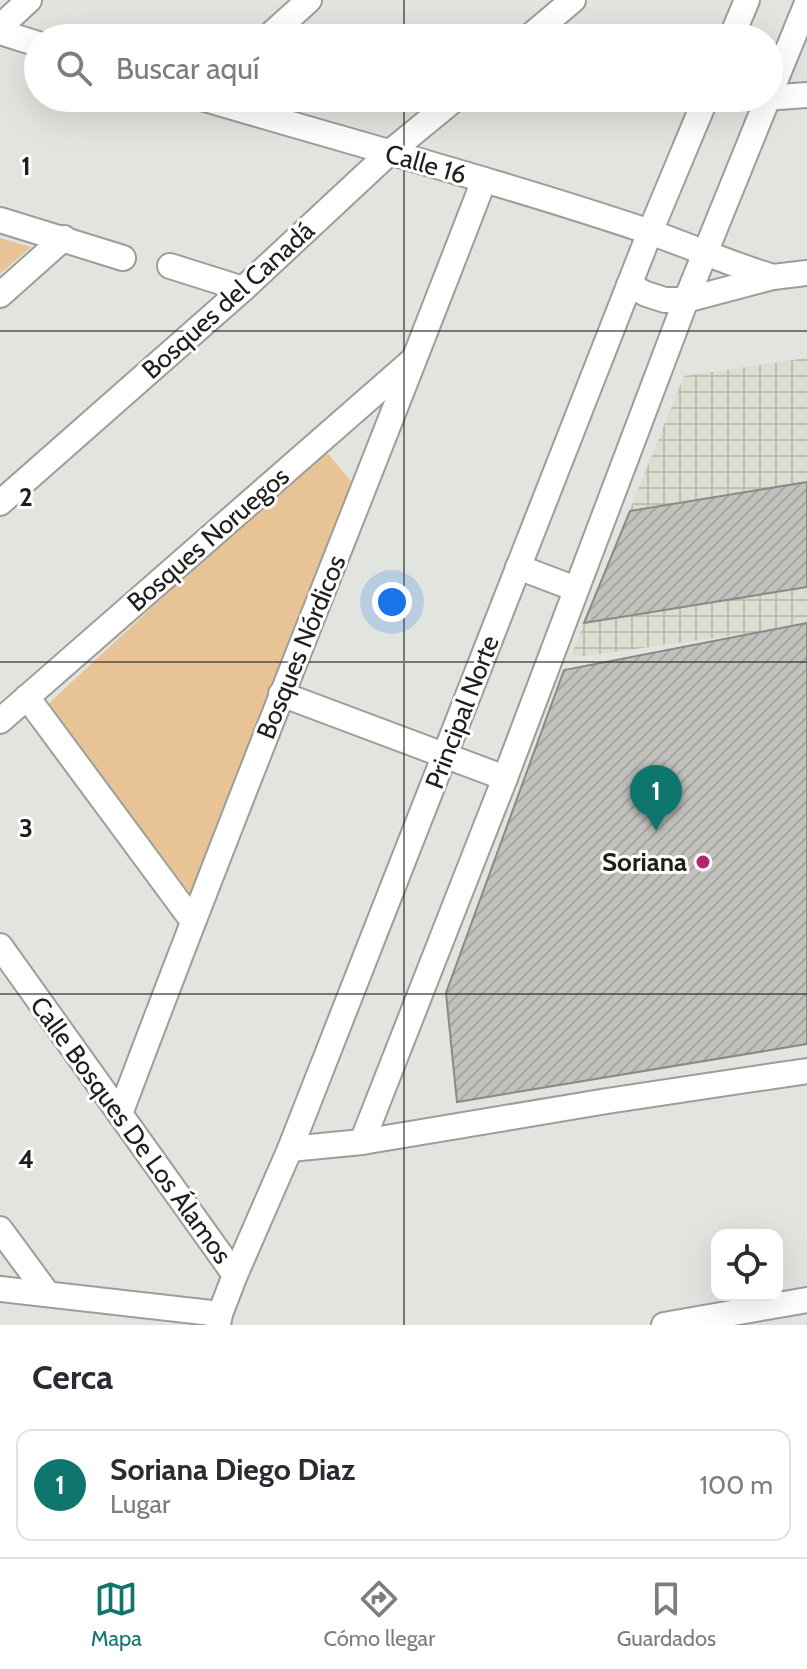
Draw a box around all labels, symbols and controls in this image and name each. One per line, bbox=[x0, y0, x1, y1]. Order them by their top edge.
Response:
search box bbox=[24, 24, 783, 112]
icon: search bbox=[52, 46, 96, 90]
text: Buscar aquí bbox=[116, 50, 259, 87]
street label: Calle 16 bbox=[382, 137, 470, 191]
text: 1 bbox=[21, 150, 31, 182]
street label: Bosques del Canadá bbox=[135, 214, 321, 386]
street label: Bosques Noruegos bbox=[121, 460, 296, 618]
text: 2 bbox=[19, 481, 33, 513]
street label: Bosques Nórdicos bbox=[250, 550, 353, 744]
your location bbox=[372, 582, 412, 622]
street label: Principal Norte bbox=[418, 631, 506, 793]
pin: 1 bbox=[630, 765, 682, 831]
text: 3 bbox=[19, 812, 33, 844]
place label: Soriana bbox=[602, 846, 687, 878]
marker: Soriana bbox=[694, 853, 712, 871]
street label: Calle Bosques De Los Álamos bbox=[23, 990, 239, 1270]
text: 4 bbox=[18, 1143, 34, 1175]
map controls bbox=[711, 1229, 783, 1301]
button: locate bbox=[711, 1229, 783, 1301]
text: Cerca bbox=[32, 1356, 113, 1398]
text: Soriana Diego Diaz bbox=[110, 1451, 355, 1488]
text: 1 bbox=[55, 1469, 65, 1501]
text: 100 m bbox=[700, 1469, 773, 1501]
text: Lugar bbox=[110, 1488, 170, 1520]
tab: Mapa bbox=[91, 1577, 142, 1652]
tab: Cómo llegar bbox=[323, 1577, 435, 1652]
tab: Guardados bbox=[617, 1577, 716, 1652]

